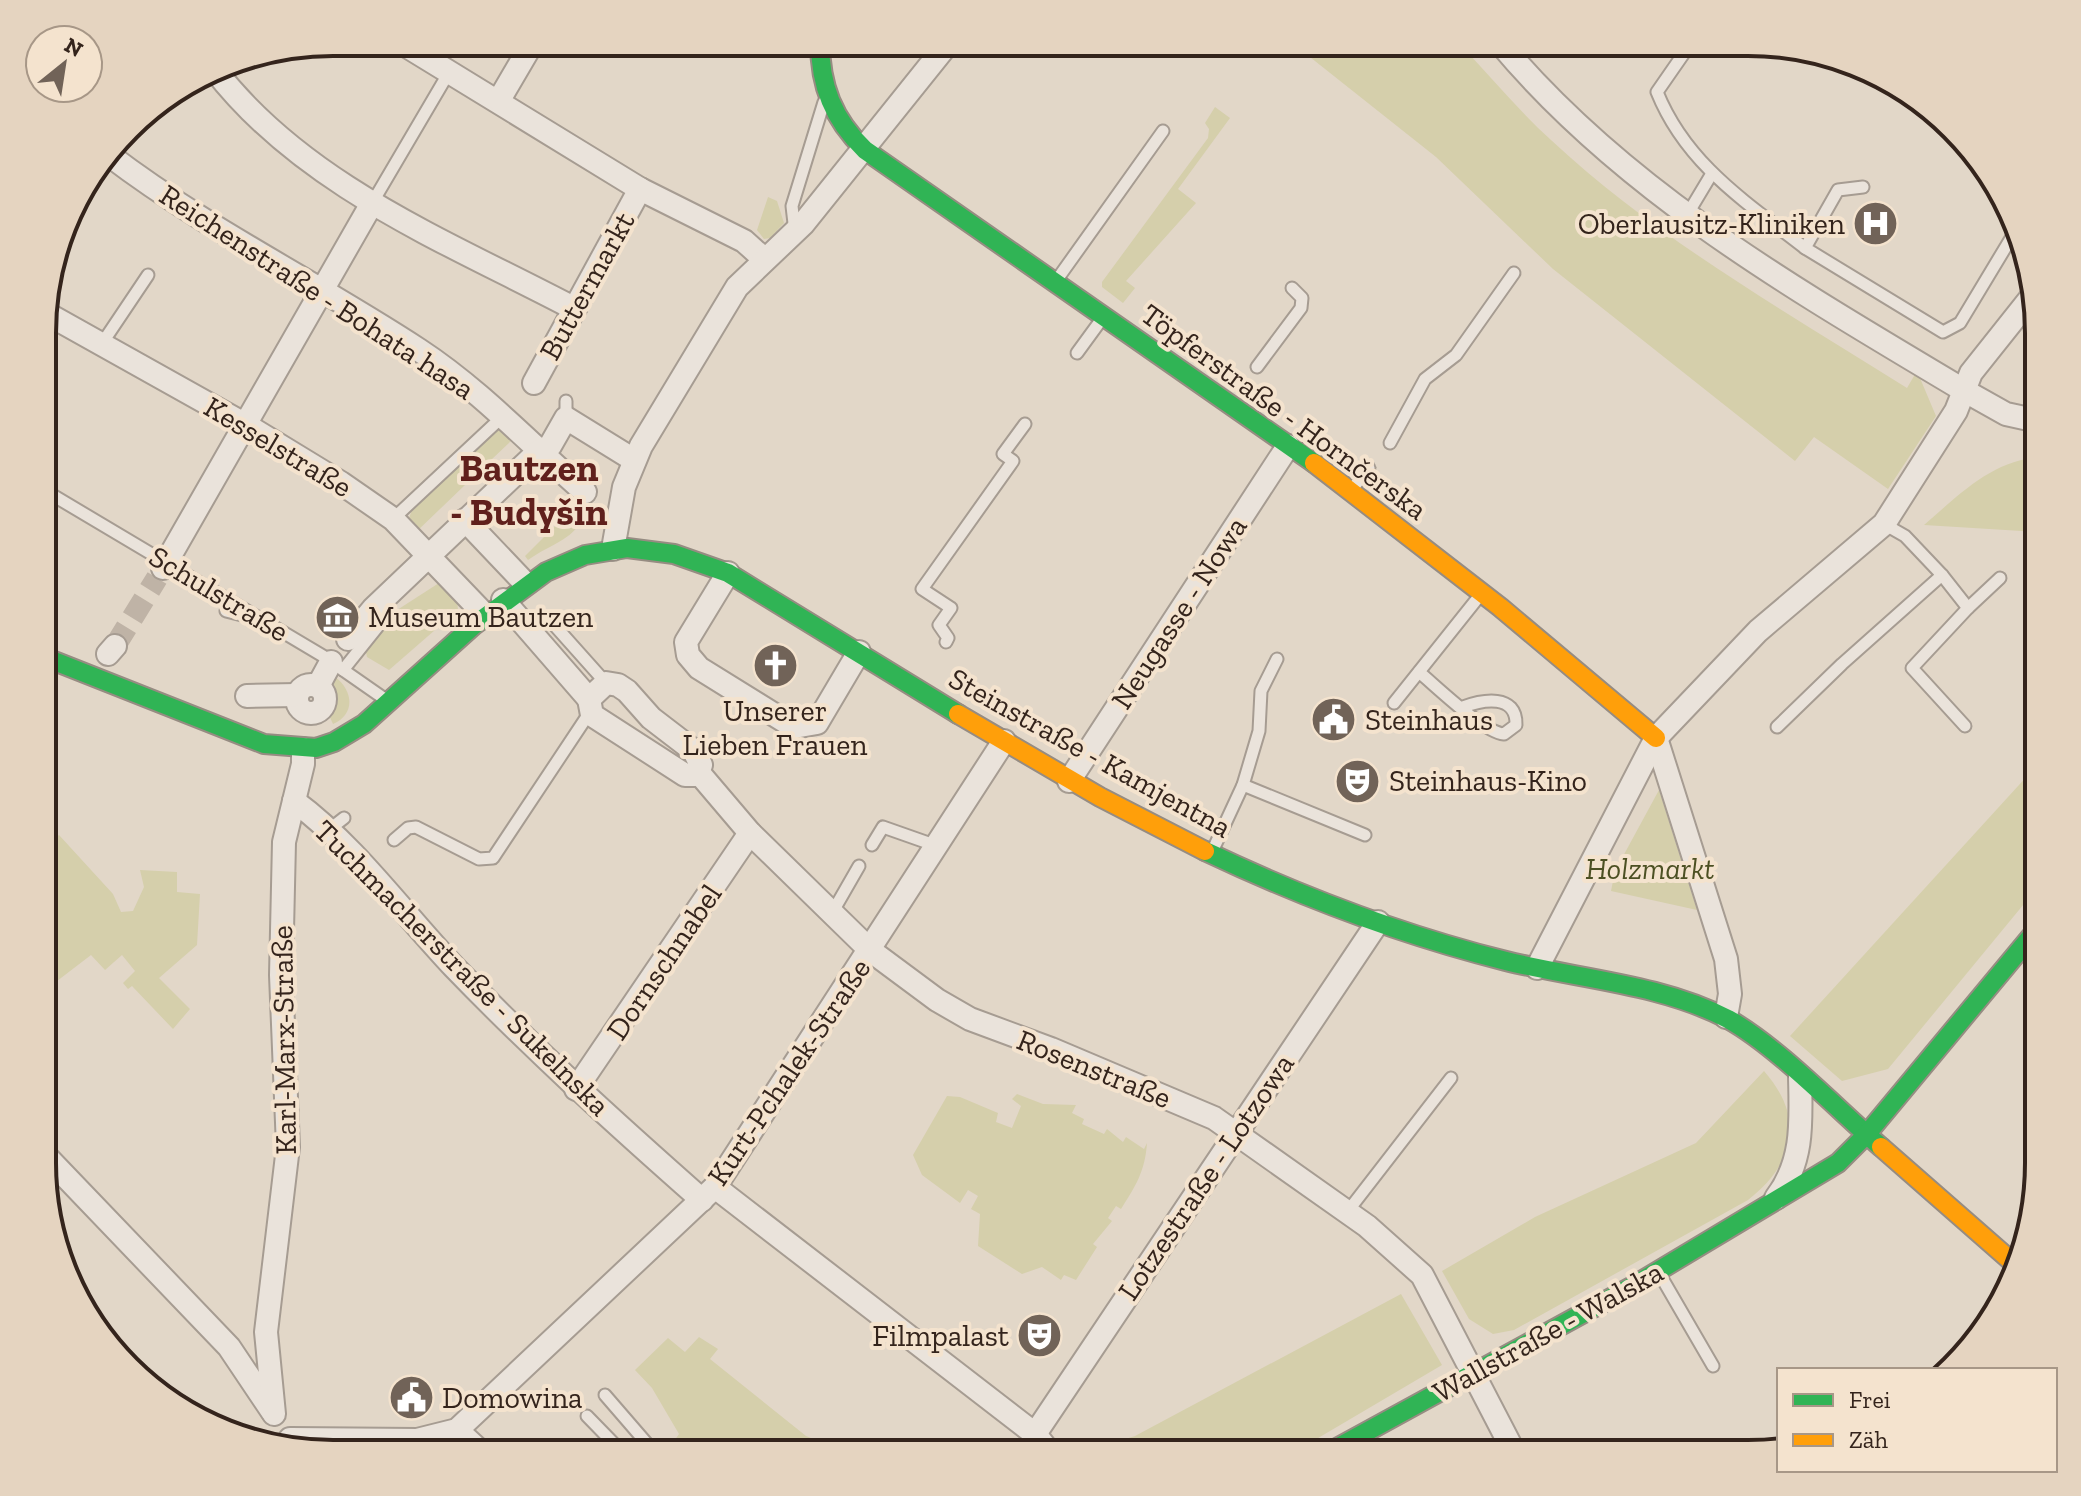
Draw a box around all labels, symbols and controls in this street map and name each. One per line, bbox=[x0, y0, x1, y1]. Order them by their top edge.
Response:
north arrow bbox=[24, 24, 104, 104]
text: N bbox=[60, 31, 88, 63]
street label: Reichenstraße - Bohata hasa bbox=[153, 177, 481, 407]
hospital icon: Oberlausitz-Kliniken bbox=[1852, 200, 1900, 248]
street label: Buttermarkt bbox=[532, 206, 642, 366]
place label: Oberlausitz-Kliniken bbox=[1578, 206, 1845, 242]
street label: Töpferstraße - Hornčerska bbox=[1134, 296, 1434, 528]
street label: Kesselstraße bbox=[198, 389, 358, 505]
district label: Bautzen - Budyšin bbox=[450, 445, 608, 535]
street label: Neugasse - Nowa bbox=[1103, 510, 1255, 716]
street label: Schulstraße bbox=[143, 538, 295, 650]
museum icon: Museum Bautzen bbox=[313, 593, 361, 641]
place label: Museum Bautzen bbox=[368, 599, 593, 635]
church icon: Unserer Lieben Frauen bbox=[751, 641, 799, 689]
street label: Steinstraße - Kamjentna bbox=[943, 660, 1237, 846]
place label: Unserer Lieben Frauen bbox=[683, 693, 867, 763]
public building icon: Steinhaus bbox=[1310, 696, 1358, 744]
place label: Steinhaus bbox=[1365, 702, 1493, 738]
theatre icon: Steinhaus-Kino bbox=[1334, 757, 1382, 805]
place label: Steinhaus-Kino bbox=[1389, 763, 1587, 799]
street label: Tuchmacherstraße - Sukelnska bbox=[307, 813, 617, 1123]
park label: Holzmarkt bbox=[1586, 851, 1714, 887]
street label: Dornschnabel bbox=[599, 877, 729, 1047]
street label: Karl-Marx-Straße bbox=[264, 925, 304, 1155]
street label: Kurt-Pchalek-Straße bbox=[700, 952, 878, 1192]
street label: Rosenstraße bbox=[1012, 1022, 1176, 1116]
street label: Lotzestraße - Lotzowa bbox=[1110, 1047, 1302, 1307]
street label: Wallstraße - Walska bbox=[1427, 1254, 1669, 1410]
theatre icon: Filmpalast bbox=[1016, 1312, 1064, 1360]
place label: Filmpalast bbox=[872, 1318, 1009, 1354]
legend bbox=[1777, 1368, 2057, 1472]
public building icon: Domowina bbox=[387, 1374, 435, 1422]
place label: Domowina bbox=[442, 1380, 583, 1416]
text: Frei bbox=[1849, 1385, 1891, 1414]
text: Zäh bbox=[1849, 1425, 1888, 1454]

